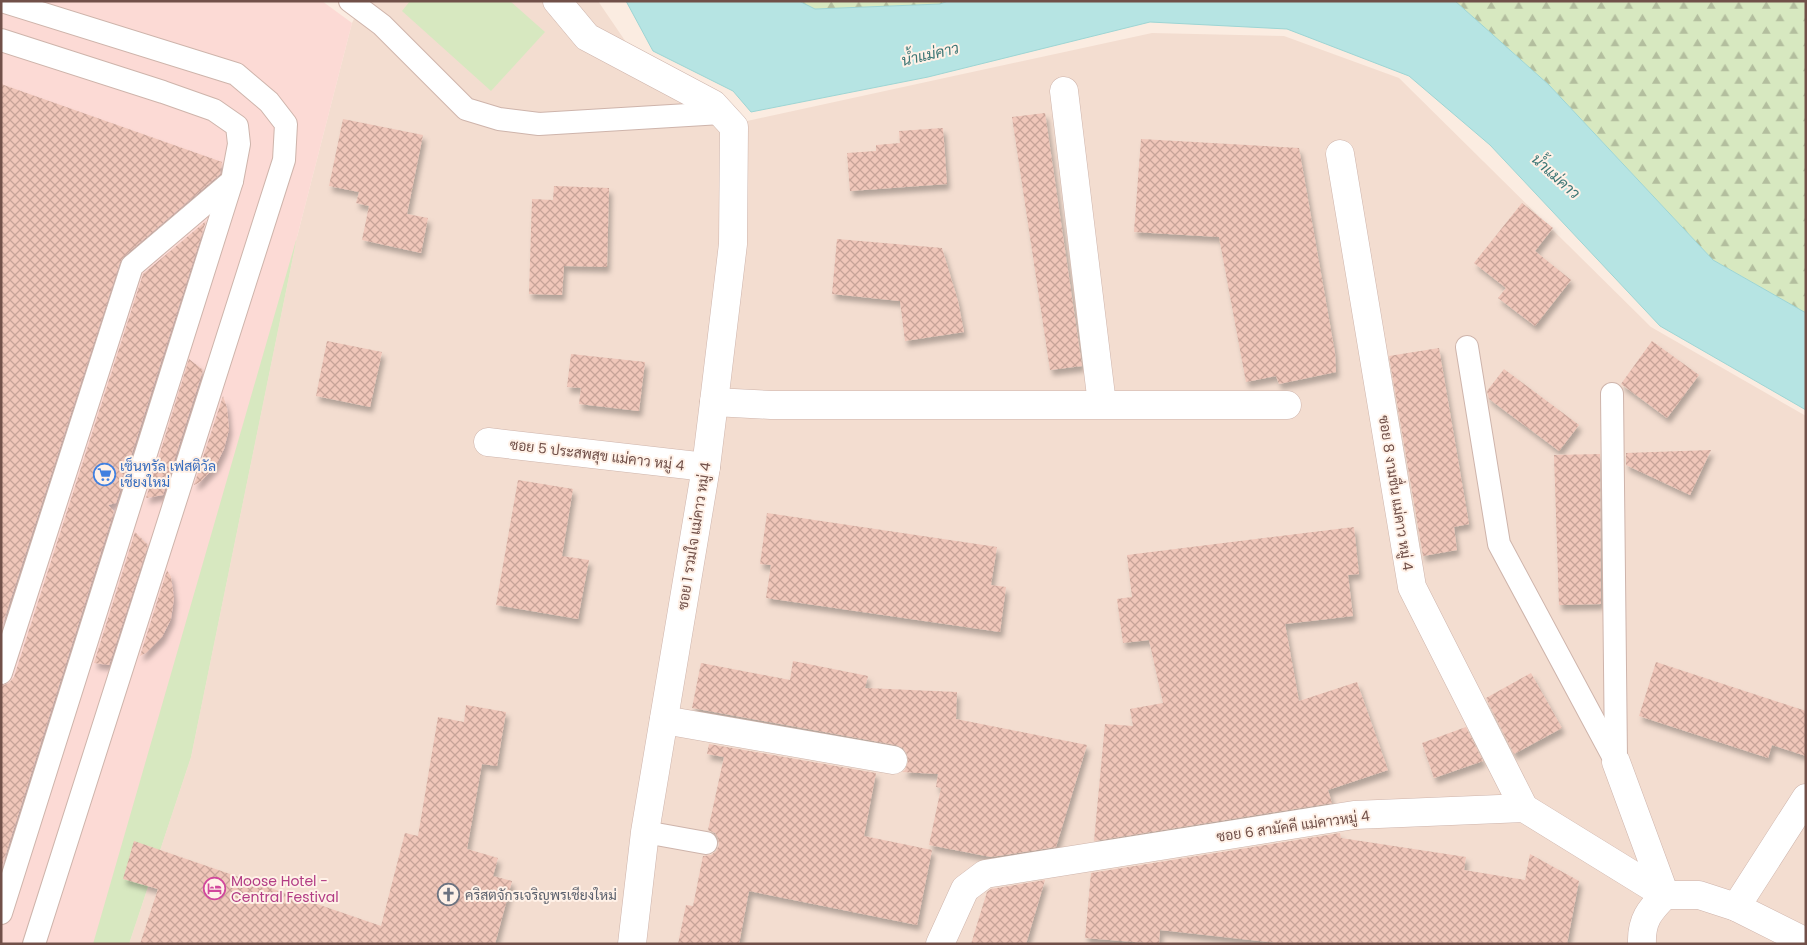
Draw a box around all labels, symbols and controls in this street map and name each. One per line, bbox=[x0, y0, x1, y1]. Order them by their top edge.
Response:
water label: น้ำแม่คาว bbox=[899, 35, 961, 71]
water label: น้ำแม่คาว bbox=[1527, 147, 1586, 204]
street label: ซอย 8 งามชื่น แม่คาว หมู่ 4 bbox=[1374, 414, 1420, 572]
street label: ซอย 5 ประสพสุข แม่คาว หมู่ 4 bbox=[509, 434, 686, 476]
place label: เซ็นทรัล เฟสติวัล เชียงใหม่ bbox=[120, 456, 216, 492]
street label: ซอย 1 รวมใจ แม่คาว หมู่ 4 bbox=[672, 461, 716, 611]
supermarket icon: เซ็นทรัล เฟสติวัล เชียงใหม่ bbox=[92, 462, 116, 486]
street label: ซอย 6 สามัคคี แม่คาวหมู่ 4 bbox=[1215, 805, 1371, 847]
place label: Moose Hotel - Central Festival bbox=[231, 871, 339, 907]
hotel icon: Moose Hotel - Central Festival bbox=[203, 877, 227, 901]
church icon: คริสตจักรเจริญพรเชียงใหม่ bbox=[437, 883, 461, 907]
place label: คริสตจักรเจริญพรเชียงใหม่ bbox=[465, 885, 617, 905]

